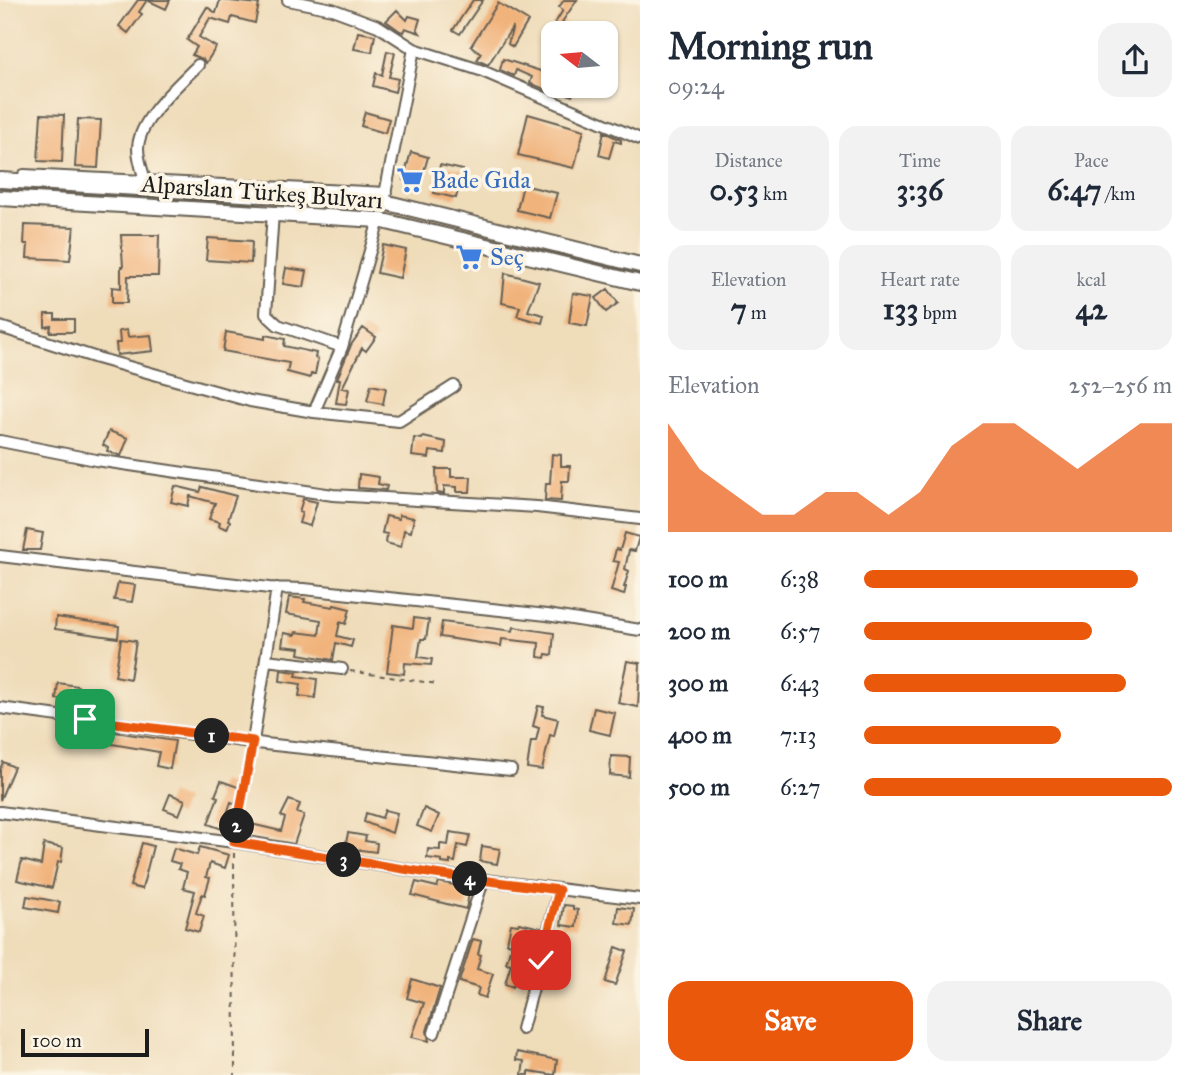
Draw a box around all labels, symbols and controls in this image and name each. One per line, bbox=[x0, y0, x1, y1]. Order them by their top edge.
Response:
north arrow bbox=[541, 21, 618, 98]
map controls bbox=[541, 21, 618, 98]
text: Morning run bbox=[668, 23, 873, 69]
button: share bbox=[1098, 23, 1172, 97]
text: 09:24 bbox=[668, 72, 724, 100]
text: Distance bbox=[715, 149, 783, 172]
text: Time bbox=[899, 149, 941, 172]
text: Pace bbox=[1074, 149, 1109, 172]
supermarket icon: Bade Gıda bbox=[395, 165, 425, 195]
place label: Bade Gıda bbox=[431, 165, 531, 195]
street label: Alparslan Türkeş Bulvarı bbox=[139, 169, 384, 215]
text: 0.53 bbox=[710, 172, 759, 208]
text: 3:36 bbox=[897, 172, 943, 208]
text: 6:47 bbox=[1047, 172, 1102, 208]
text: km bbox=[759, 182, 788, 205]
text: /km bbox=[1102, 182, 1136, 205]
supermarket icon: Seç bbox=[454, 242, 484, 272]
place label: Seç bbox=[490, 242, 524, 272]
text: Elevation bbox=[711, 268, 786, 291]
text: Heart rate bbox=[880, 268, 960, 291]
text: kcal bbox=[1076, 268, 1106, 291]
text: 7 bbox=[731, 291, 747, 327]
text: 133 bbox=[883, 291, 919, 327]
text: 42 bbox=[1076, 291, 1107, 327]
text: m bbox=[747, 301, 767, 324]
text: bpm bbox=[919, 301, 957, 324]
text: Elevation bbox=[668, 371, 759, 399]
text: 252–256 m bbox=[1069, 371, 1172, 399]
text: 100 m bbox=[668, 565, 728, 593]
text: 6:38 bbox=[780, 565, 819, 593]
text: 200 m bbox=[668, 617, 730, 645]
text: 6:57 bbox=[780, 617, 821, 645]
text: 300 m bbox=[668, 669, 728, 697]
text: 6:43 bbox=[780, 669, 820, 697]
pin bbox=[55, 689, 115, 749]
icon: arrive bbox=[66, 700, 104, 738]
pin: 1 bbox=[194, 718, 230, 754]
text: 400 m bbox=[668, 721, 732, 749]
text: 7:13 bbox=[780, 721, 816, 749]
text: 1 bbox=[208, 724, 215, 747]
text: 500 m bbox=[668, 773, 730, 801]
text: 6:27 bbox=[780, 773, 821, 801]
pin: 2 bbox=[219, 808, 254, 844]
text: 2 bbox=[232, 814, 241, 837]
pin: 3 bbox=[326, 842, 362, 878]
text: 3 bbox=[340, 848, 347, 871]
pin: 4 bbox=[452, 862, 488, 896]
text: 4 bbox=[464, 867, 475, 890]
pin bbox=[511, 930, 571, 990]
icon: check bbox=[522, 941, 560, 979]
button: Save bbox=[668, 981, 913, 1061]
button: Share bbox=[927, 981, 1172, 1061]
scale bar bbox=[21, 1026, 149, 1058]
text: 100 m bbox=[32, 1029, 82, 1052]

